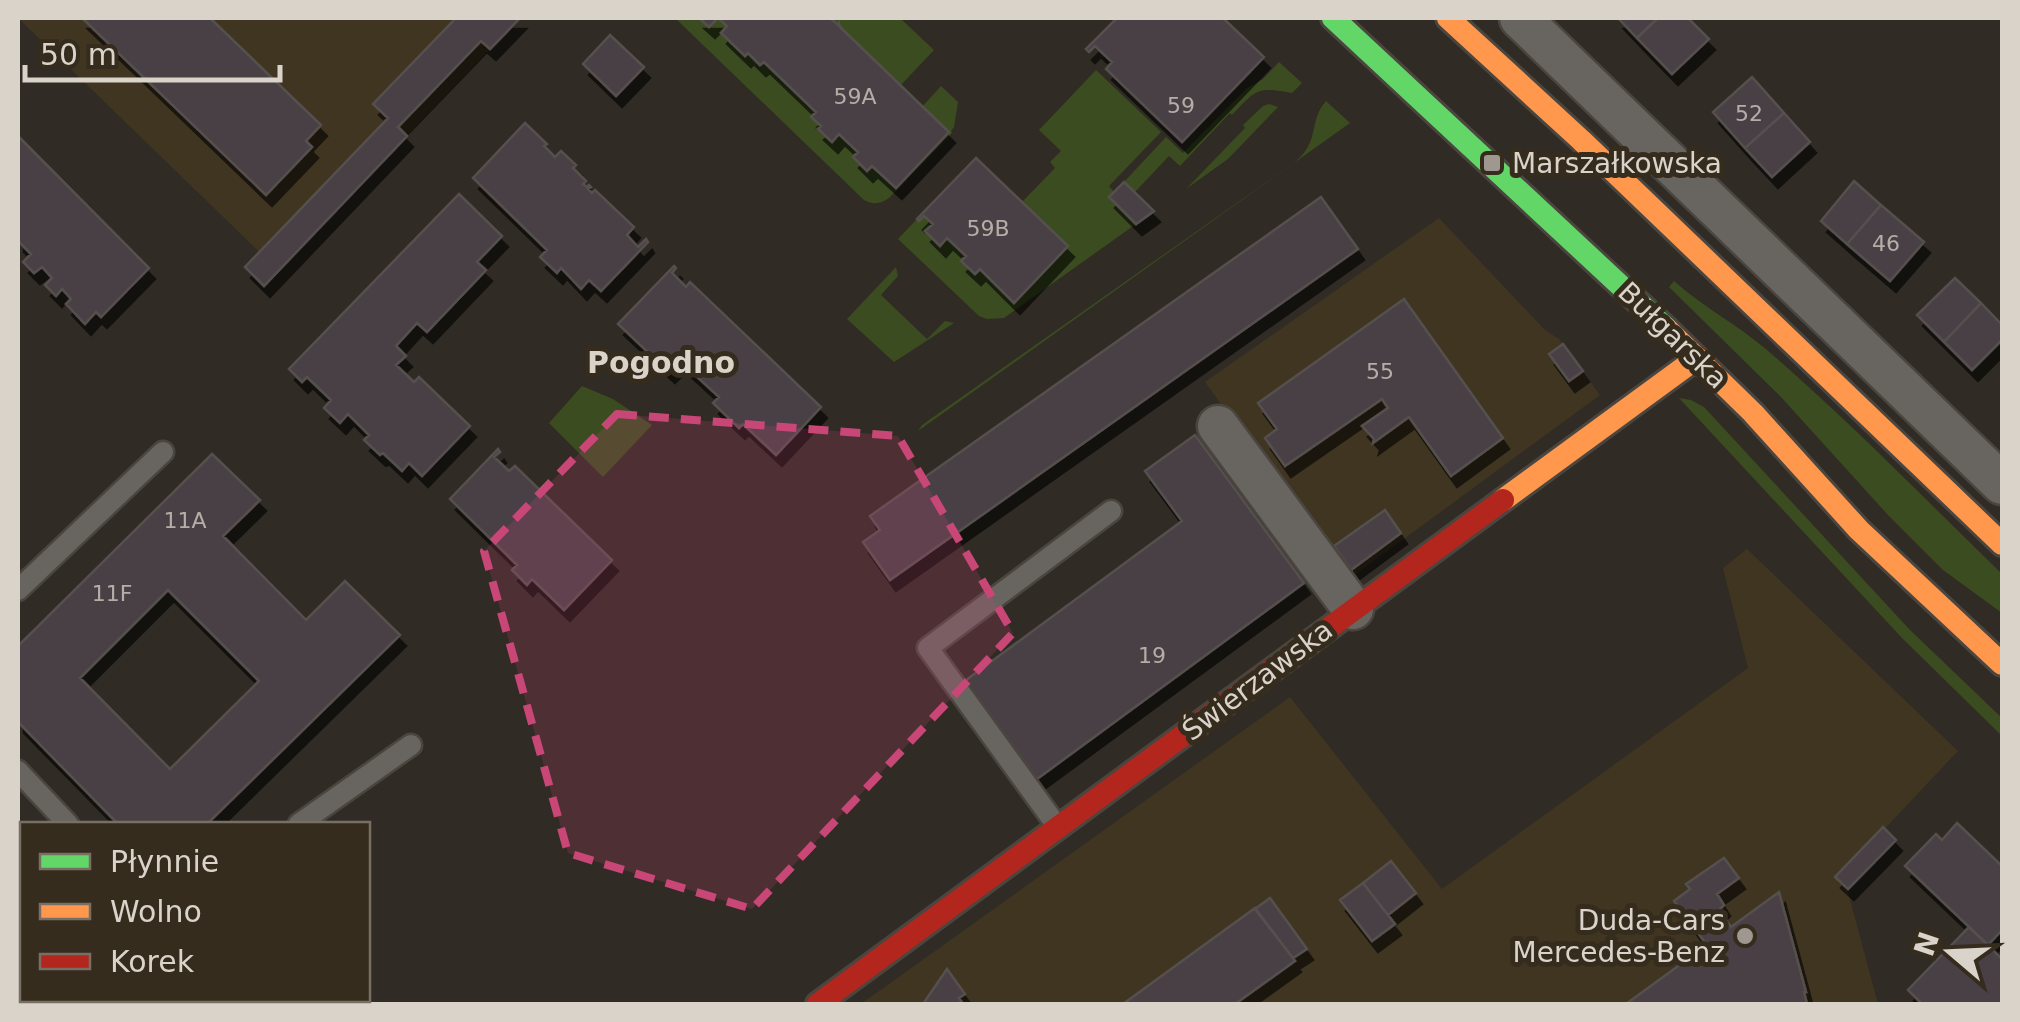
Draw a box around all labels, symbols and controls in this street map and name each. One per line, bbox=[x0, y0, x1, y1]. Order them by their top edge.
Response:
scale bar bbox=[25, 20, 280, 82]
text: 50 m bbox=[40, 37, 117, 72]
house number: 59A bbox=[833, 84, 877, 109]
house number: 59 bbox=[1167, 93, 1195, 118]
house number: 52 bbox=[1735, 101, 1763, 126]
place label: Marszałkowska bbox=[1512, 147, 1722, 180]
marker: Marszałkowska bbox=[1481, 152, 1503, 174]
house number: 59B bbox=[966, 216, 1010, 241]
house number: 46 bbox=[1872, 231, 1900, 256]
street label: Bułgarska bbox=[1611, 275, 1734, 395]
district label: Pogodno bbox=[587, 345, 735, 380]
house number: 55 bbox=[1366, 359, 1394, 384]
house number: 11A bbox=[163, 508, 207, 533]
house number: 11F bbox=[92, 581, 132, 606]
street label: Świerzawska bbox=[1175, 612, 1339, 748]
house number: 19 bbox=[1138, 643, 1166, 668]
legend bbox=[20, 822, 370, 1002]
text: Płynnie bbox=[110, 844, 219, 879]
text: Wolno bbox=[110, 894, 202, 929]
north arrow bbox=[1900, 902, 2000, 1002]
place label: Duda-Cars Mercedes-Benz bbox=[1513, 904, 1725, 969]
marker: Duda-Cars Mercedes-Benz bbox=[1734, 925, 1756, 947]
text: N bbox=[1907, 928, 1946, 960]
text: Korek bbox=[110, 944, 195, 979]

